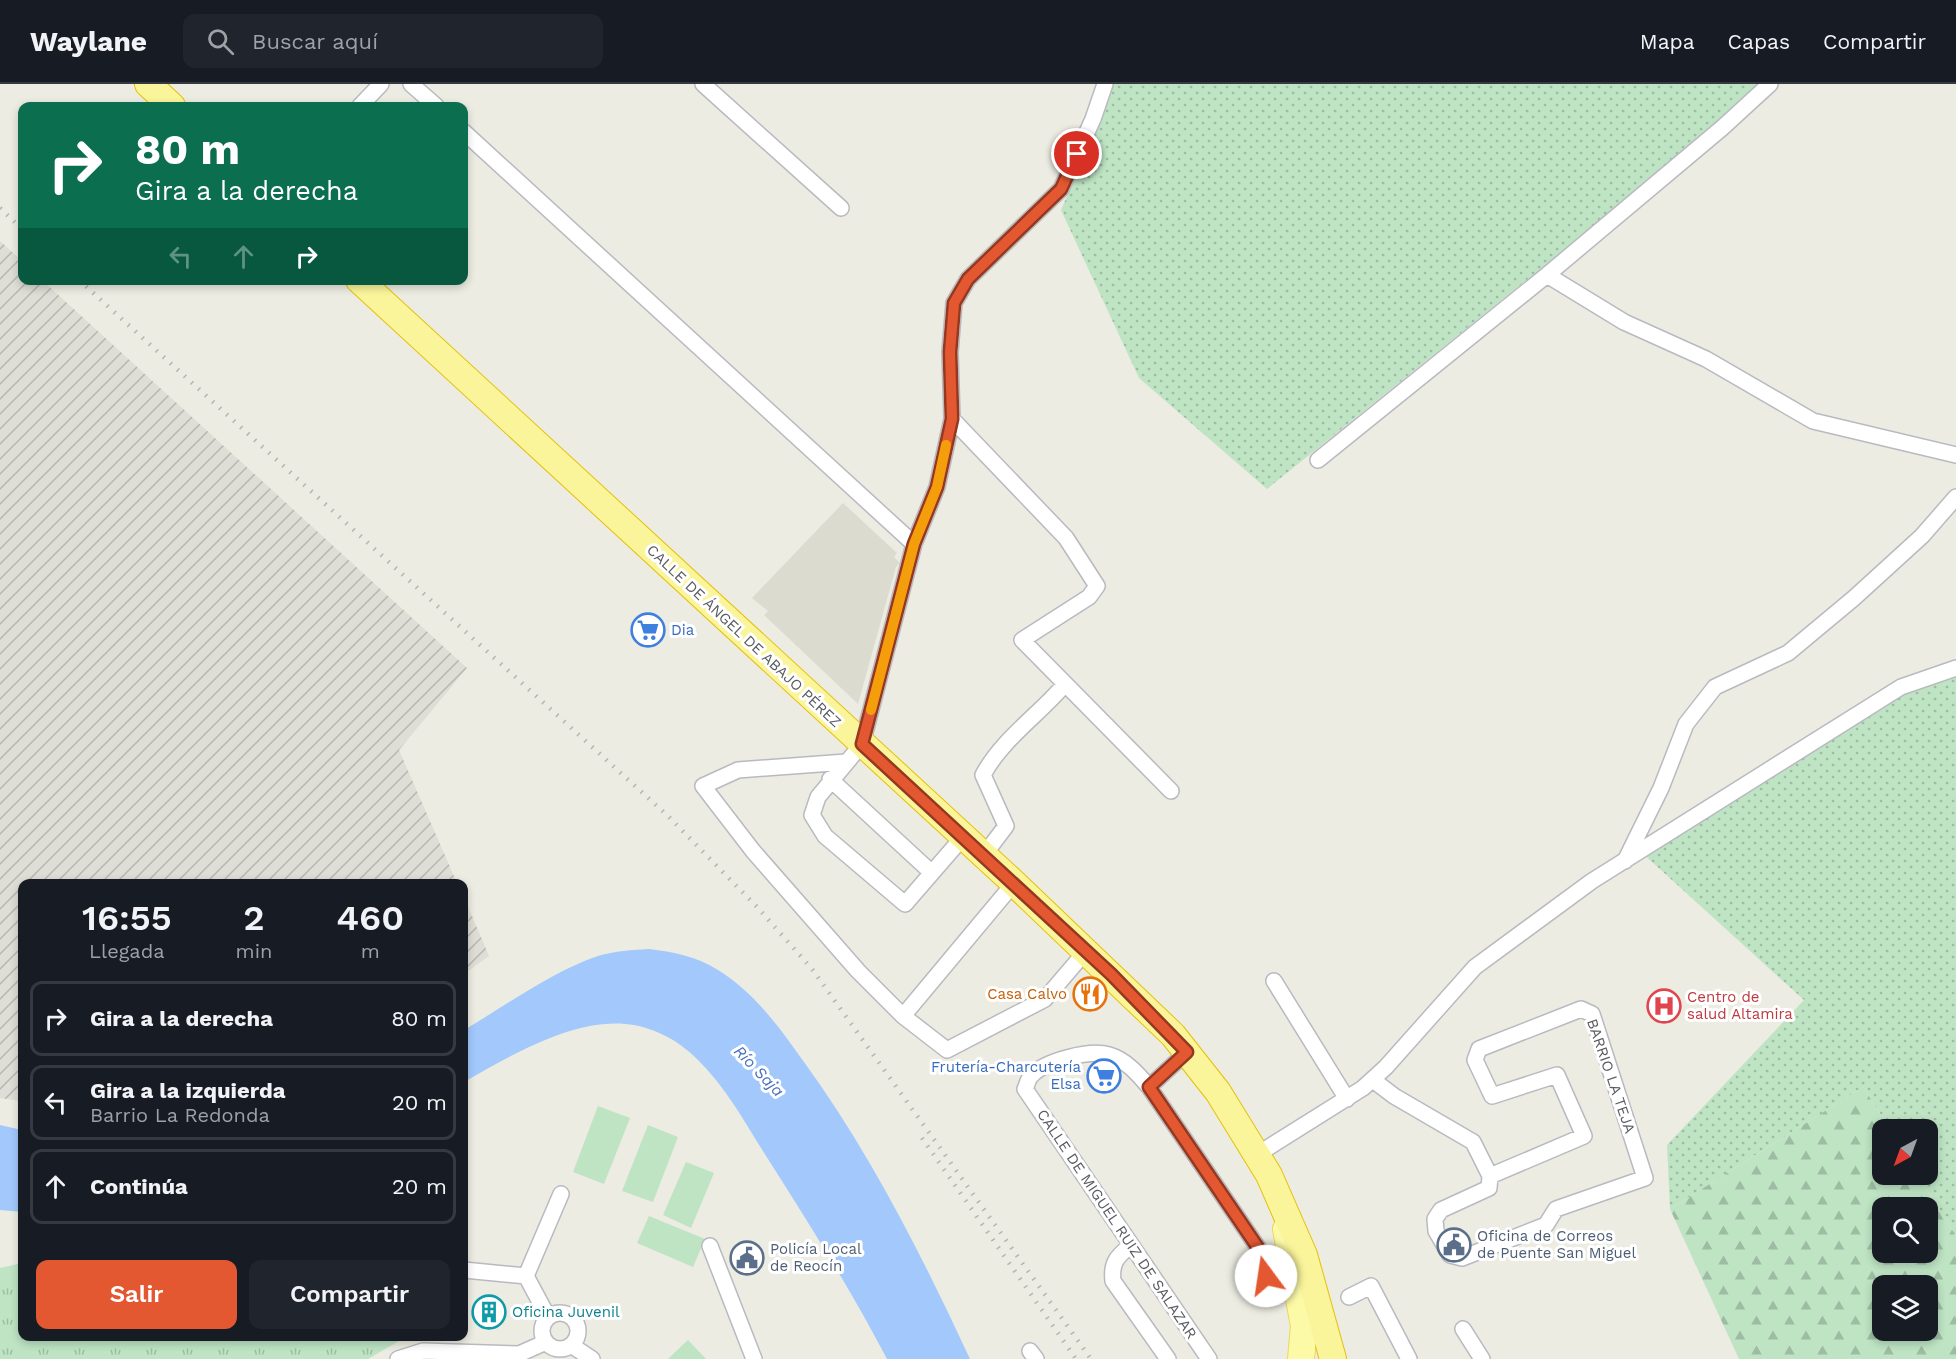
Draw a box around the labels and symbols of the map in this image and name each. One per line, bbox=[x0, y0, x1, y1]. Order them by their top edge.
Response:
pin bbox=[1051, 128, 1102, 179]
street label: CALLE DE ÁNGEL DE ABAJO PÉREZ bbox=[643, 541, 845, 731]
supermarket icon: Dia bbox=[630, 612, 666, 648]
place label: Dia bbox=[671, 621, 695, 639]
restaurant icon: Casa Calvo bbox=[1072, 976, 1108, 1012]
place label: Casa Calvo bbox=[987, 985, 1067, 1003]
hospital icon: Centro de salud Altamira bbox=[1646, 988, 1682, 1024]
place label: Centro de salud Altamira bbox=[1687, 988, 1793, 1023]
street label: BARRIO LA TEJA bbox=[1583, 1016, 1639, 1136]
water label: Río Saja bbox=[730, 1042, 788, 1100]
place label: Frutería-Charcutería Elsa bbox=[931, 1058, 1082, 1093]
supermarket icon: Frutería-Charcutería Elsa bbox=[1086, 1058, 1122, 1094]
street label: CALLE DE MIGUEL RUIZ DE SALAZAR bbox=[1033, 1106, 1201, 1342]
north arrow bbox=[1872, 1119, 1938, 1185]
public building icon: Oficina de Correos de Puente San Miguel bbox=[1436, 1227, 1472, 1263]
place label: Oficina de Correos de Puente San Miguel bbox=[1477, 1227, 1637, 1262]
public building icon: Policía Local de Reocín bbox=[729, 1240, 765, 1276]
place label: Policía Local de Reocín bbox=[770, 1240, 862, 1275]
position arrow bbox=[1234, 1244, 1298, 1308]
building icon: Oficina Juvenil bbox=[471, 1294, 507, 1330]
place label: Oficina Juvenil bbox=[512, 1303, 620, 1321]

